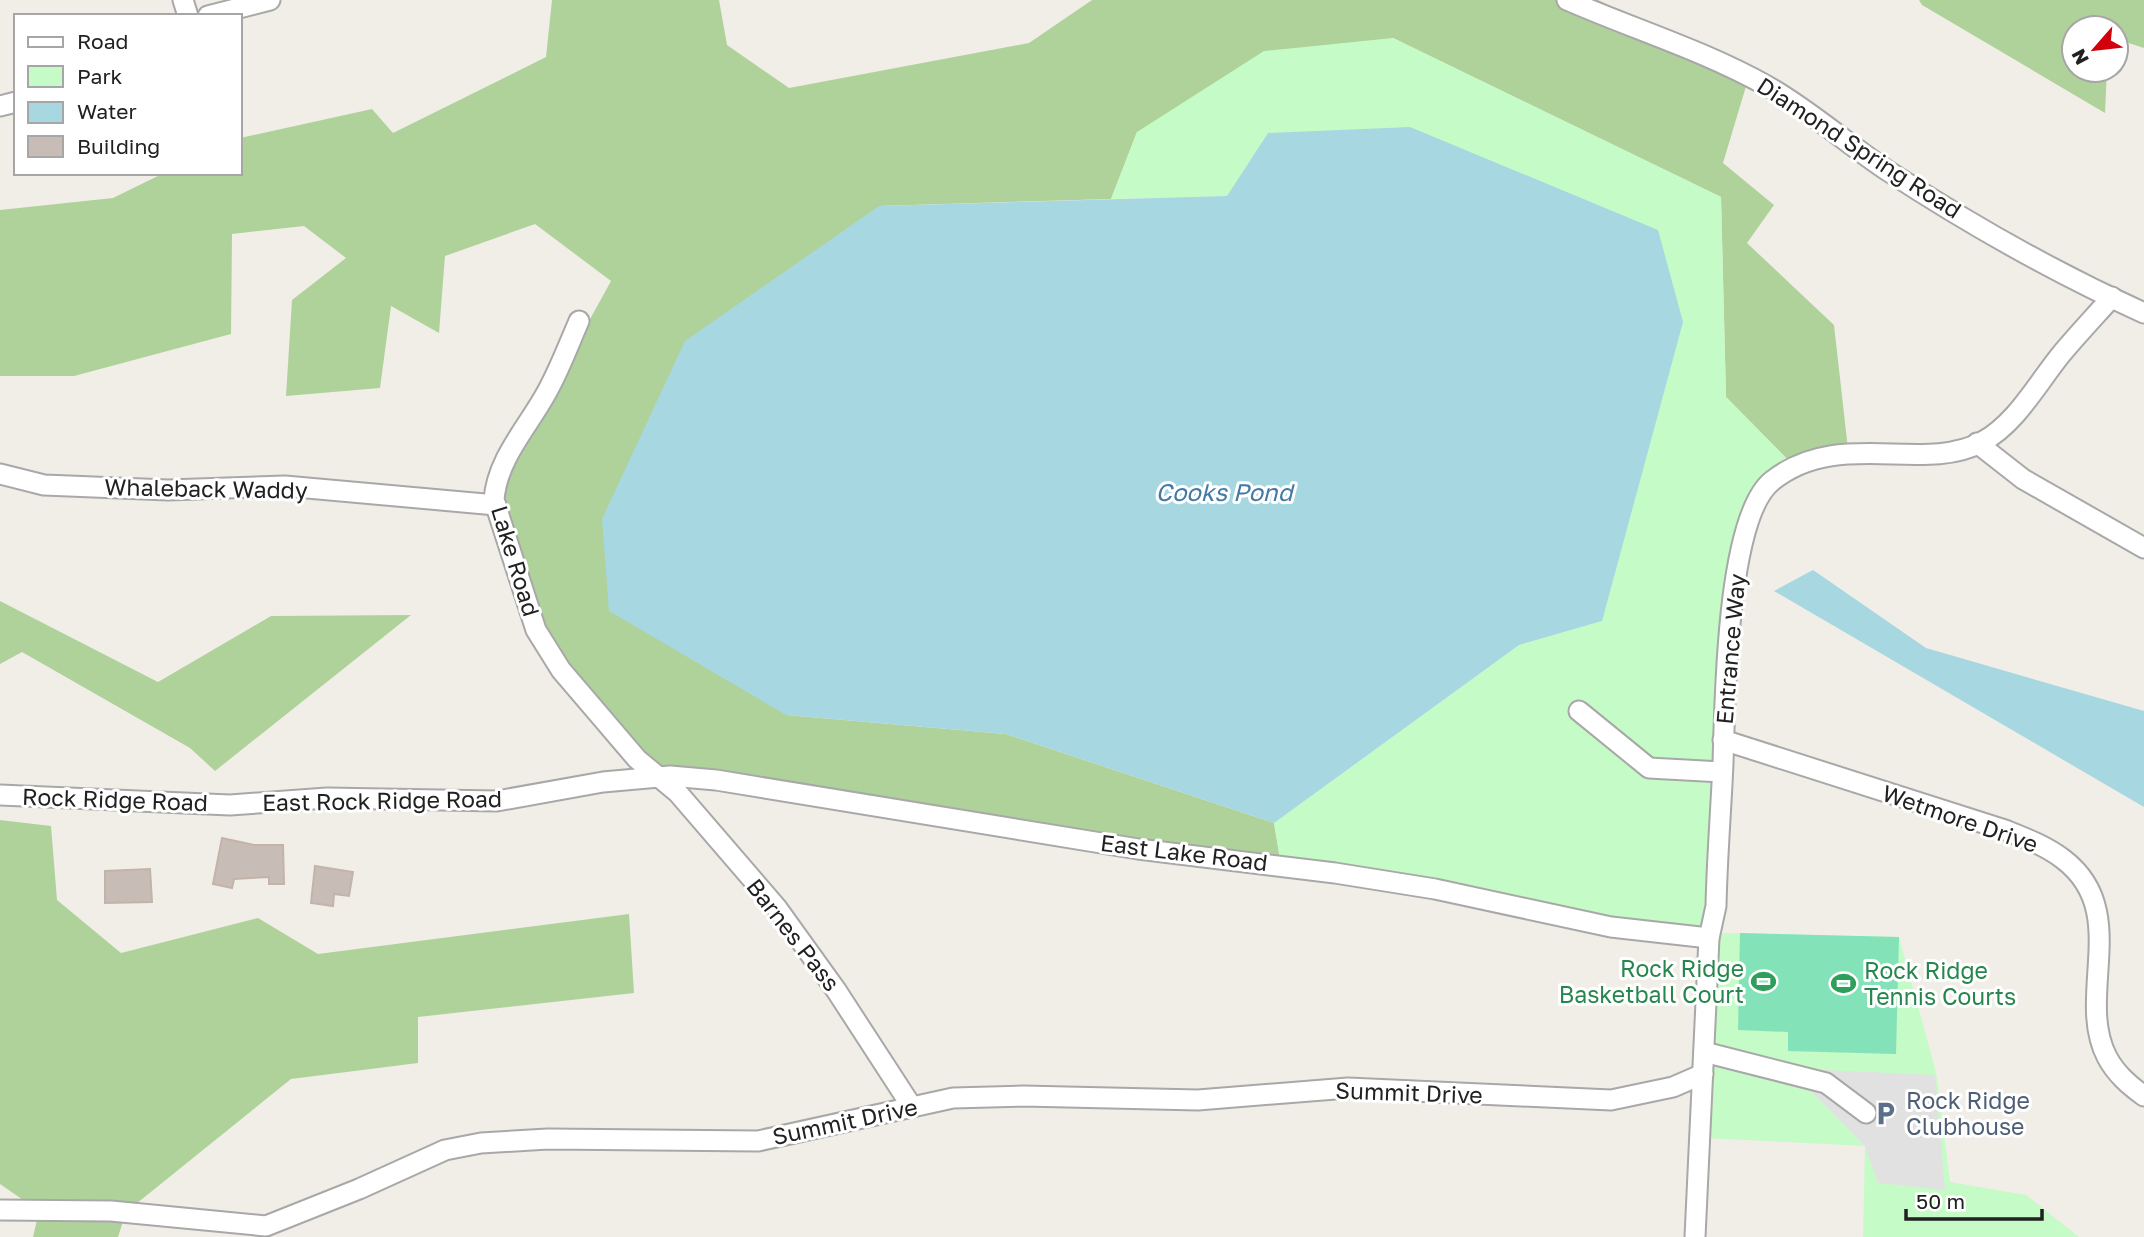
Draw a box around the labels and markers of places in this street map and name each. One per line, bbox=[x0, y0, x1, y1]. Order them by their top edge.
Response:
place label: Rock Ridge Basketball Court bbox=[1559, 954, 1744, 1008]
place label: Rock Ridge Tennis Courts bbox=[1864, 956, 2016, 1010]
sports icon: Rock Ridge Basketball Court bbox=[1750, 968, 1778, 996]
sports icon: Rock Ridge Tennis Courts bbox=[1830, 970, 1858, 998]
place label: Rock Ridge Clubhouse bbox=[1906, 1086, 2030, 1140]
parking icon: Rock Ridge Clubhouse bbox=[1872, 1100, 1900, 1128]

